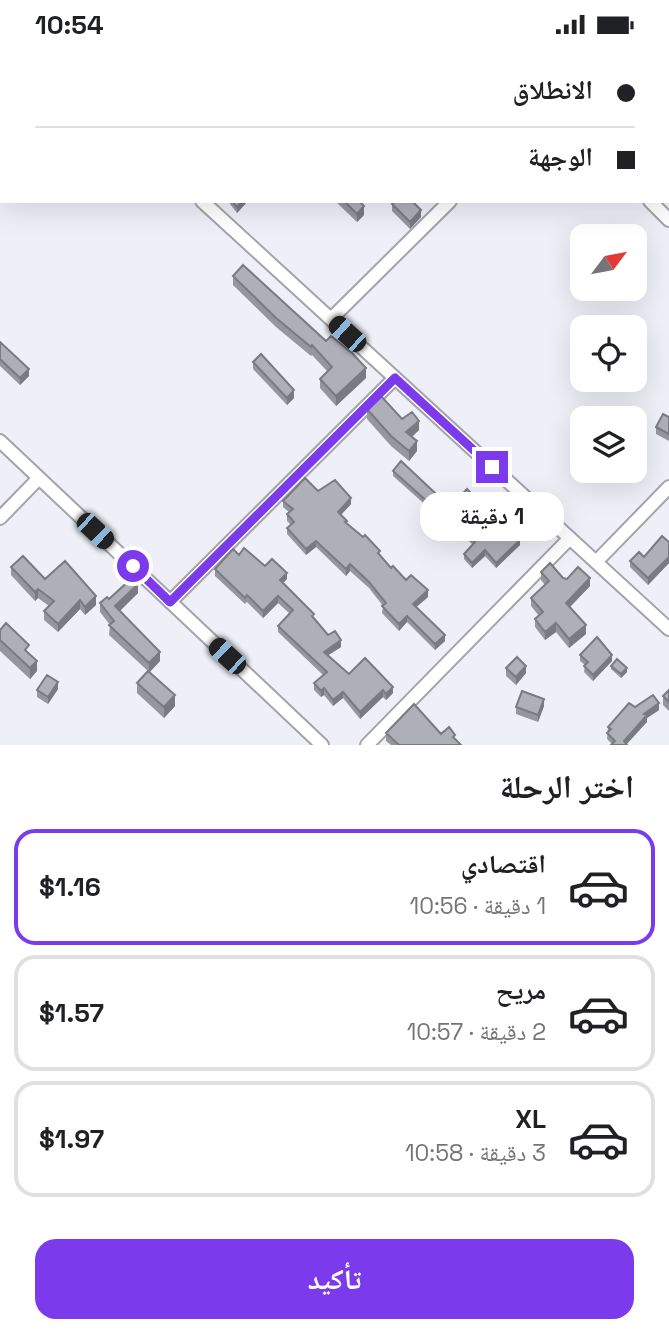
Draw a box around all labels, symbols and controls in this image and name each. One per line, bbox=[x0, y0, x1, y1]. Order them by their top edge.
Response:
text: 10:54 bbox=[35, 8, 103, 42]
text: الانطلاق bbox=[513, 73, 593, 107]
text: الوجهة bbox=[528, 140, 593, 174]
north arrow bbox=[570, 224, 648, 301]
map controls bbox=[570, 224, 647, 483]
car bbox=[325, 312, 370, 356]
button: locate bbox=[570, 315, 647, 392]
button: layers bbox=[570, 406, 647, 483]
route end bbox=[476, 451, 508, 483]
callout: 1 دقيقة bbox=[420, 491, 564, 541]
text: 1 دقيقة bbox=[460, 501, 524, 531]
car bbox=[73, 509, 118, 553]
route start bbox=[117, 550, 149, 582]
car bbox=[205, 634, 250, 678]
text: اختر الرحلة bbox=[500, 767, 634, 807]
text: اقتصادي bbox=[461, 847, 546, 881]
icon: car bbox=[567, 856, 630, 919]
text: $1.16 bbox=[39, 870, 101, 904]
text: 1 دقيقة · 10:56 bbox=[410, 891, 546, 921]
text: مريح bbox=[496, 973, 546, 1007]
icon: car bbox=[567, 982, 630, 1045]
text: $1.57 bbox=[39, 996, 104, 1030]
text: 2 دقيقة · 10:57 bbox=[407, 1017, 546, 1047]
text: XL bbox=[515, 1102, 546, 1136]
icon: car bbox=[567, 1108, 630, 1171]
text: $1.97 bbox=[39, 1122, 104, 1156]
text: 3 دقيقة · 10:58 bbox=[405, 1138, 546, 1168]
button: تأكيد bbox=[35, 1239, 634, 1319]

